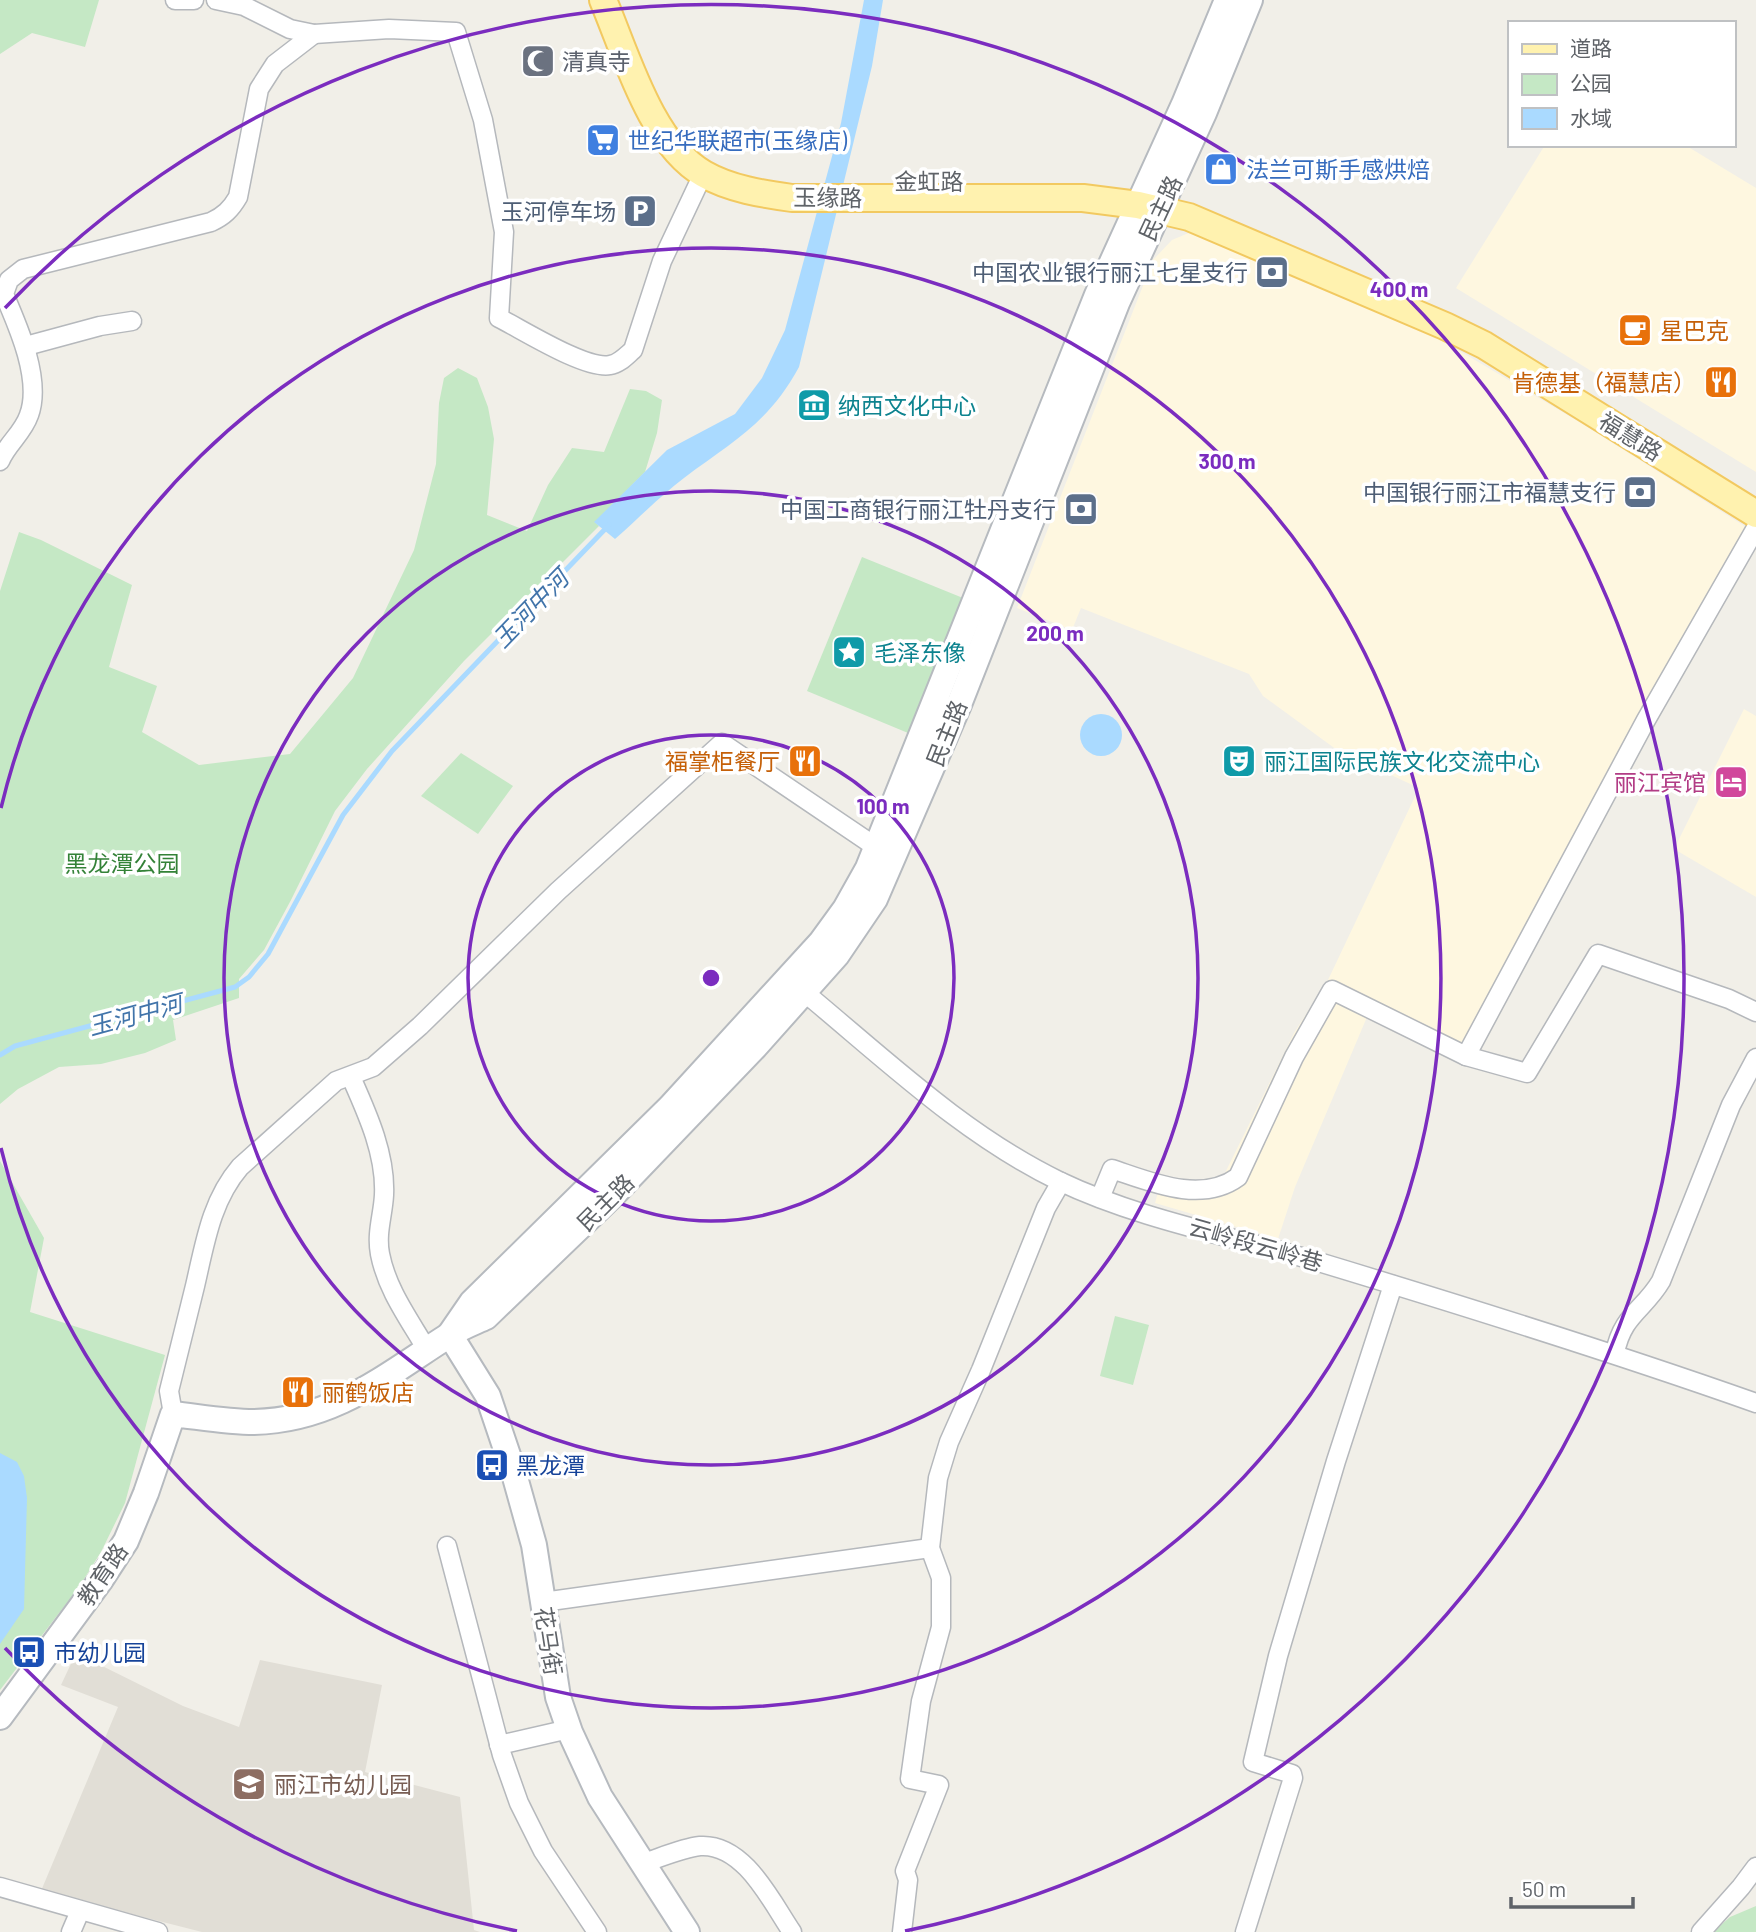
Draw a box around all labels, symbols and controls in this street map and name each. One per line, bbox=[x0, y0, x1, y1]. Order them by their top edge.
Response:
legend bbox=[1508, 21, 1735, 147]
text: 道路 bbox=[1570, 35, 1612, 60]
mosque icon: 清真寺 bbox=[519, 42, 557, 80]
place label: 清真寺 bbox=[562, 47, 631, 75]
text: 公园 bbox=[1570, 70, 1612, 95]
text: 水域 bbox=[1570, 105, 1612, 130]
supermarket icon: 世纪华联超市(玉缘店) bbox=[584, 121, 622, 159]
place label: 世纪华联超市(玉缘店) bbox=[628, 126, 848, 154]
shop icon: 法兰可斯手感烘焙 bbox=[1202, 150, 1240, 188]
place label: 法兰可斯手感烘焙 bbox=[1246, 155, 1430, 183]
street label: 金虹路 bbox=[895, 167, 964, 195]
street label: 民主路 bbox=[1133, 171, 1187, 245]
street label: 玉缘路 bbox=[793, 182, 863, 212]
parking icon: 玉河停车场 bbox=[621, 192, 659, 230]
place label: 玉河停车场 bbox=[501, 197, 616, 225]
bank icon: 中国农业银行丽江七星支行 bbox=[1253, 253, 1291, 291]
place label: 中国农业银行丽江七星支行 bbox=[972, 258, 1248, 286]
text: 400 m bbox=[1370, 276, 1428, 301]
cafe icon: 星巴克 bbox=[1616, 311, 1654, 349]
place label: 星巴克 bbox=[1660, 316, 1729, 344]
restaurant icon: 肯德基（福慧店） bbox=[1702, 363, 1740, 401]
place label: 肯德基（福慧店） bbox=[1512, 368, 1696, 396]
museum icon: 纳西文化中心 bbox=[795, 386, 833, 424]
place label: 纳西文化中心 bbox=[838, 391, 976, 419]
street label: 福慧路 bbox=[1594, 406, 1668, 466]
text: 300 m bbox=[1198, 448, 1256, 473]
bank icon: 中国银行丽江市福慧支行 bbox=[1621, 473, 1659, 511]
place label: 中国银行丽江市福慧支行 bbox=[1363, 478, 1616, 506]
bank icon: 中国工商银行丽江牡丹支行 bbox=[1062, 490, 1100, 528]
place label: 中国工商银行丽江牡丹支行 bbox=[780, 495, 1056, 523]
water label: 玉河中河 bbox=[486, 561, 577, 653]
text: 200 m bbox=[1026, 620, 1084, 645]
place icon: 毛泽东像 bbox=[830, 633, 868, 671]
place label: 毛泽东像 bbox=[874, 638, 966, 666]
street label: 民主路 bbox=[920, 696, 972, 770]
restaurant icon: 福掌柜餐厅 bbox=[786, 742, 824, 780]
theatre icon: 丽江国际民族文化交流中心 bbox=[1220, 742, 1258, 780]
place label: 福掌柜餐厅 bbox=[665, 747, 780, 775]
place label: 丽江国际民族文化交流中心 bbox=[1264, 747, 1540, 775]
hotel icon: 丽江宾馆 bbox=[1712, 763, 1750, 801]
place label: 丽江宾馆 bbox=[1614, 768, 1706, 796]
text: 100 m bbox=[856, 793, 910, 818]
park label: 黑龙潭公园 bbox=[65, 849, 180, 877]
centre of rings bbox=[699, 966, 723, 990]
water label: 玉河中河 bbox=[85, 987, 189, 1040]
street label: 民主路 bbox=[571, 1168, 639, 1236]
street label: 云岭段云岭巷 bbox=[1186, 1212, 1326, 1276]
restaurant icon: 丽鹤饭店 bbox=[279, 1373, 317, 1411]
place label: 丽鹤饭店 bbox=[322, 1378, 414, 1406]
bus stop icon: 黑龙潭 bbox=[473, 1446, 511, 1484]
place label: 黑龙潭 bbox=[516, 1451, 585, 1479]
street label: 教育路 bbox=[71, 1538, 133, 1610]
street label: 花马街 bbox=[530, 1605, 568, 1677]
bus stop icon: 市幼儿园 bbox=[10, 1633, 48, 1671]
place label: 市幼儿园 bbox=[54, 1638, 146, 1666]
school or university icon: 丽江市幼儿园 bbox=[230, 1765, 268, 1803]
place label: 丽江市幼儿园 bbox=[274, 1770, 412, 1798]
scale bar bbox=[1511, 1866, 1634, 1910]
text: 50 m bbox=[1522, 1876, 1566, 1901]

